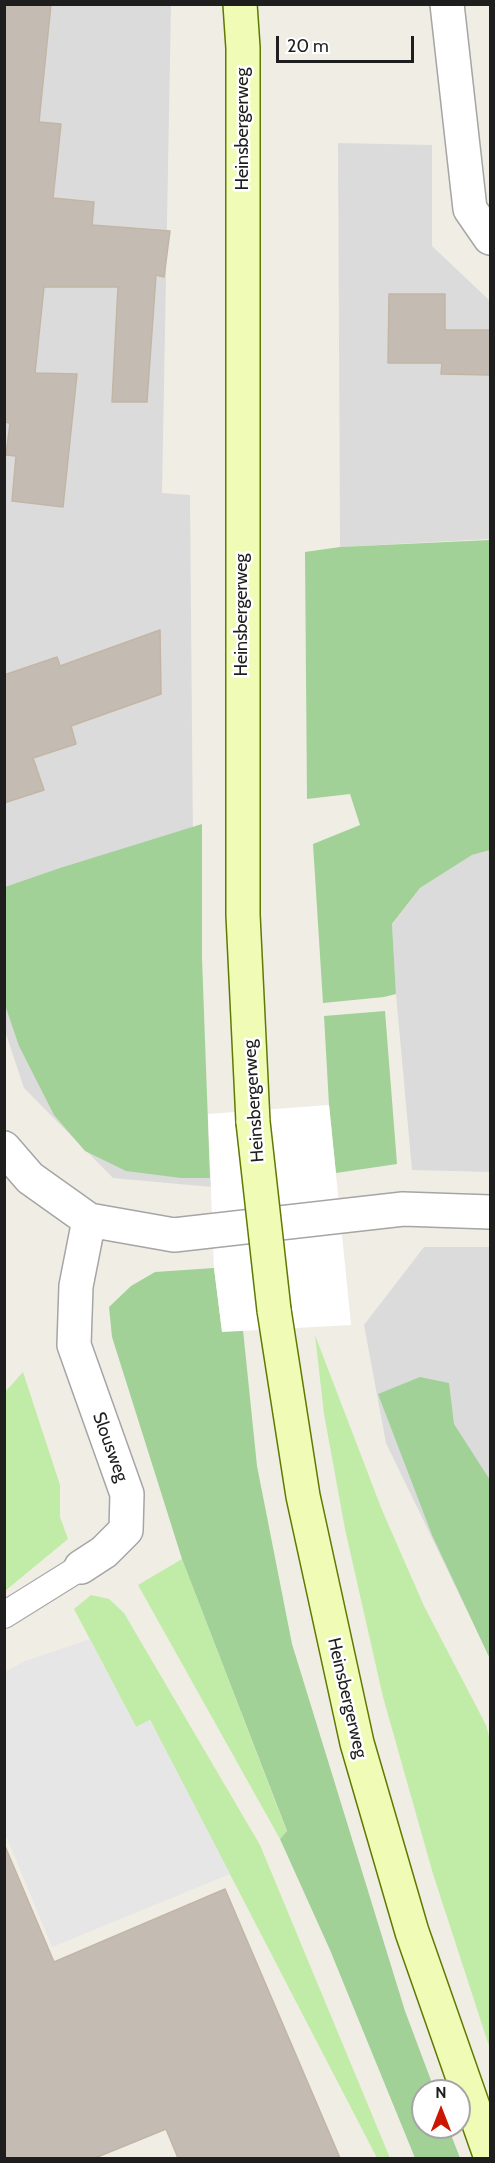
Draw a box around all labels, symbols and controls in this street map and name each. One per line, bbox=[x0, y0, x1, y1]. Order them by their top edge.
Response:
scale bar bbox=[279, 24, 417, 62]
text: 20 m bbox=[287, 35, 329, 57]
street label: Heinsbergerweg bbox=[232, 68, 254, 190]
street label: Heinsbergerweg bbox=[231, 554, 253, 676]
street label: Heinsbergerweg bbox=[239, 1039, 269, 1163]
street label: Slousweg bbox=[87, 1409, 133, 1485]
street label: Heinsbergerweg bbox=[323, 1636, 371, 1760]
north arrow bbox=[411, 2079, 471, 2139]
text: N bbox=[435, 2083, 447, 2102]

